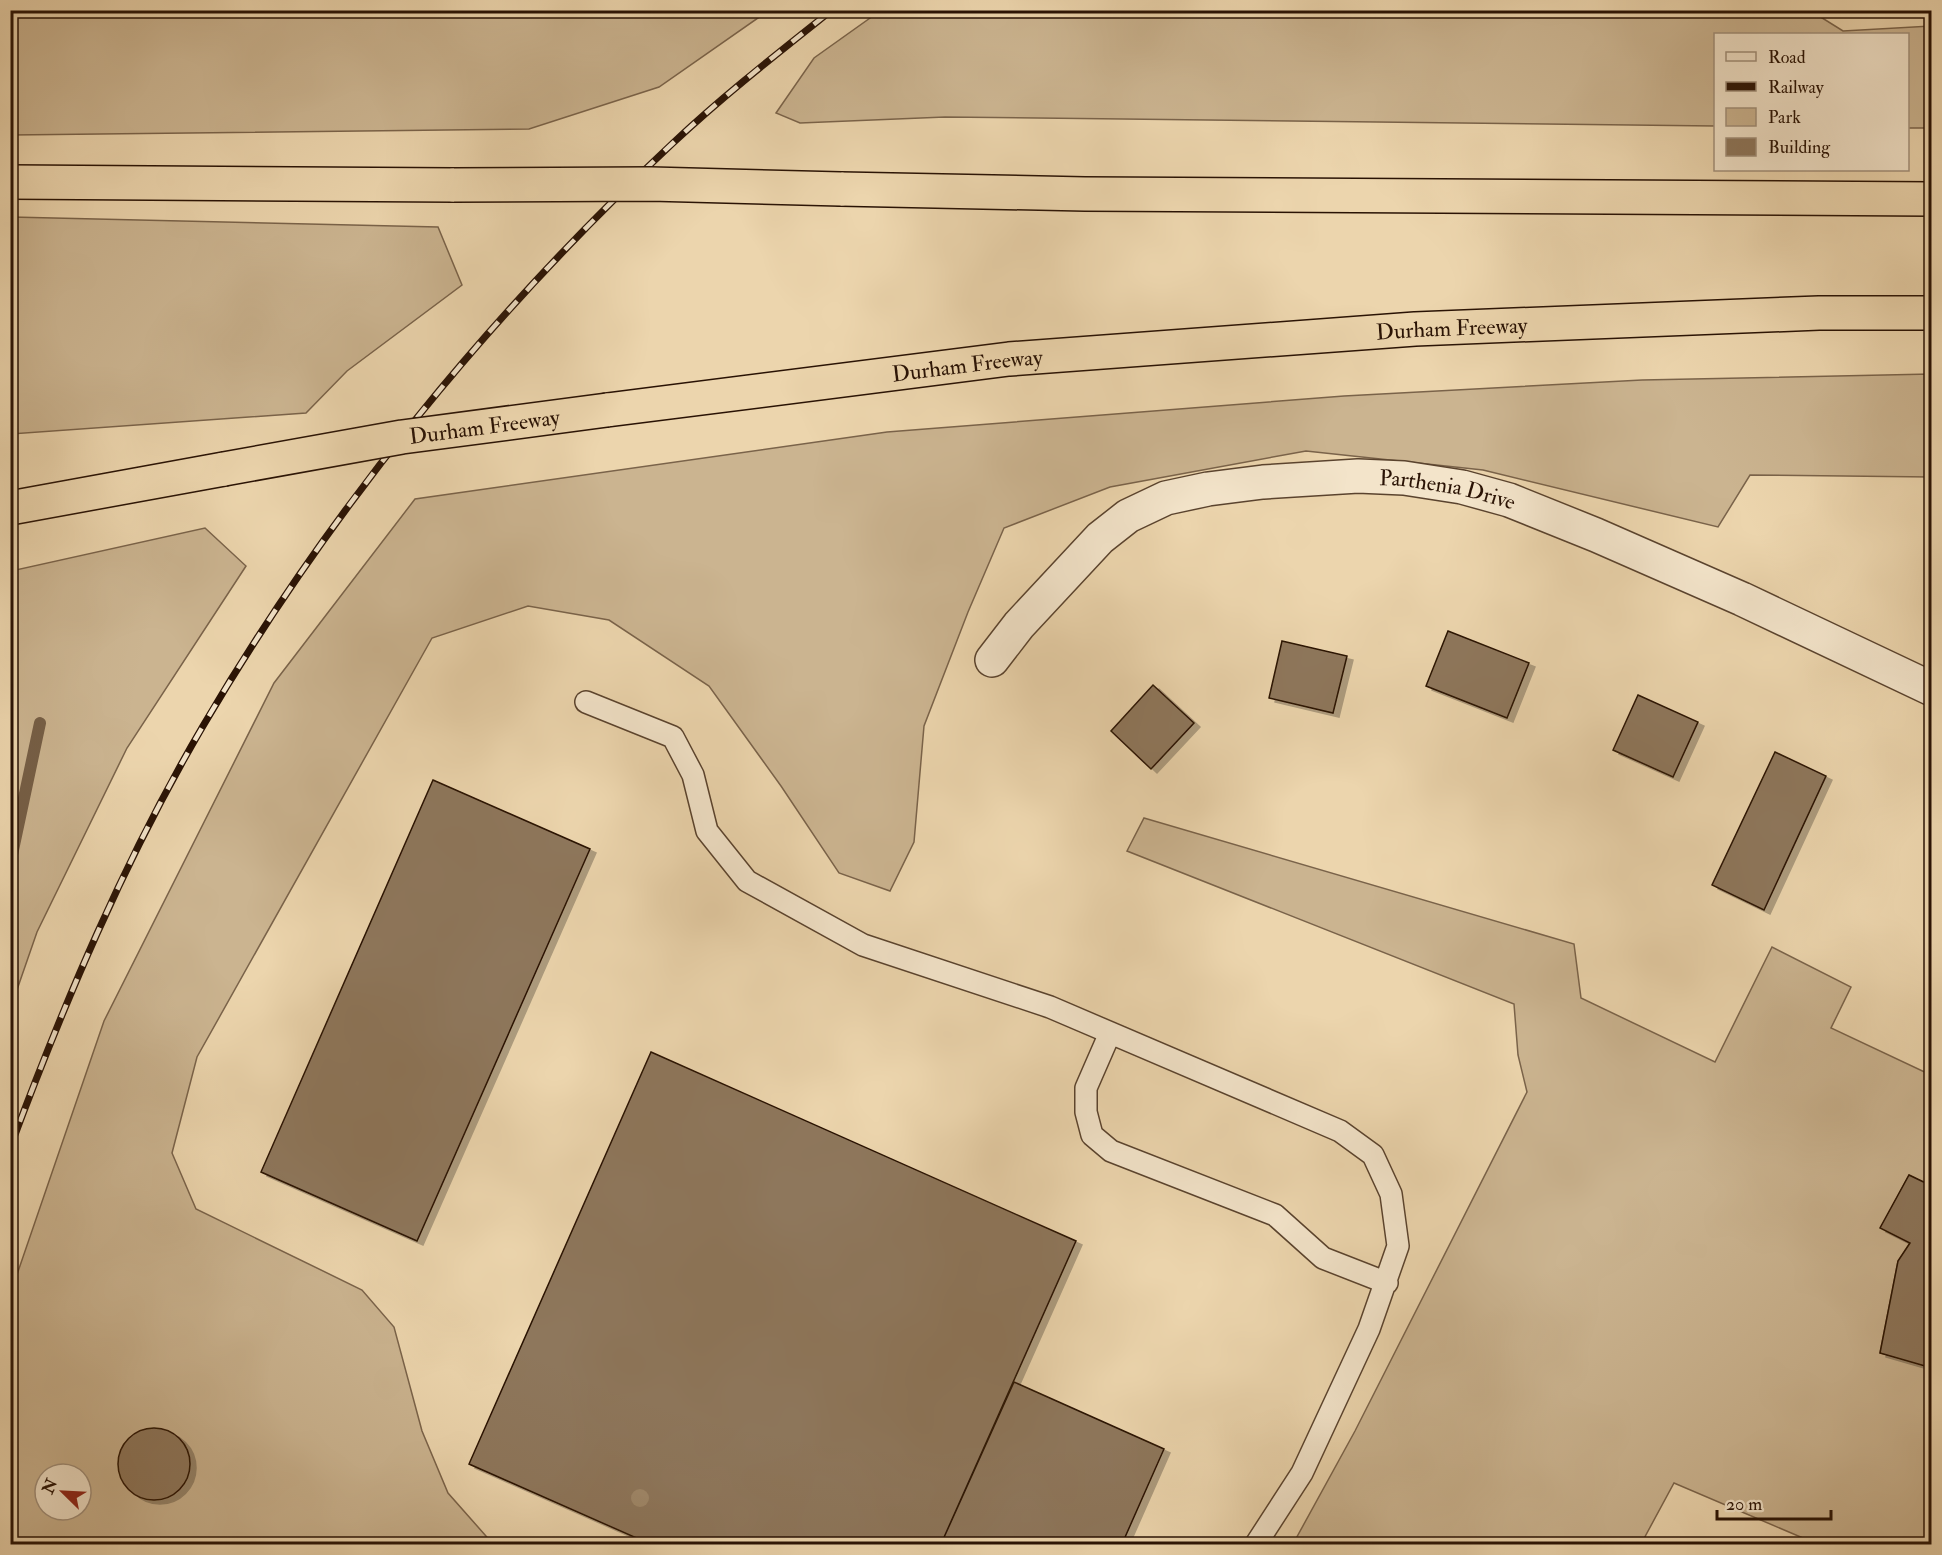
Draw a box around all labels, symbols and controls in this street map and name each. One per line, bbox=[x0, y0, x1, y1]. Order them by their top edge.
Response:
legend bbox=[1714, 33, 1909, 171]
text: Road bbox=[1768, 46, 1806, 69]
text: Railway bbox=[1768, 76, 1825, 99]
text: Park bbox=[1768, 106, 1801, 129]
text: Building bbox=[1768, 136, 1831, 159]
street label: Durham Freeway bbox=[1375, 312, 1528, 347]
street label: Durham Freeway bbox=[890, 344, 1044, 389]
street label: Durham Freeway bbox=[408, 403, 562, 451]
street label: Parthenia Drive bbox=[1379, 464, 1520, 516]
north arrow bbox=[33, 1462, 93, 1522]
text: N bbox=[38, 1475, 63, 1498]
scale bar bbox=[1717, 1483, 1831, 1521]
text: 20 m bbox=[1726, 1493, 1762, 1516]

